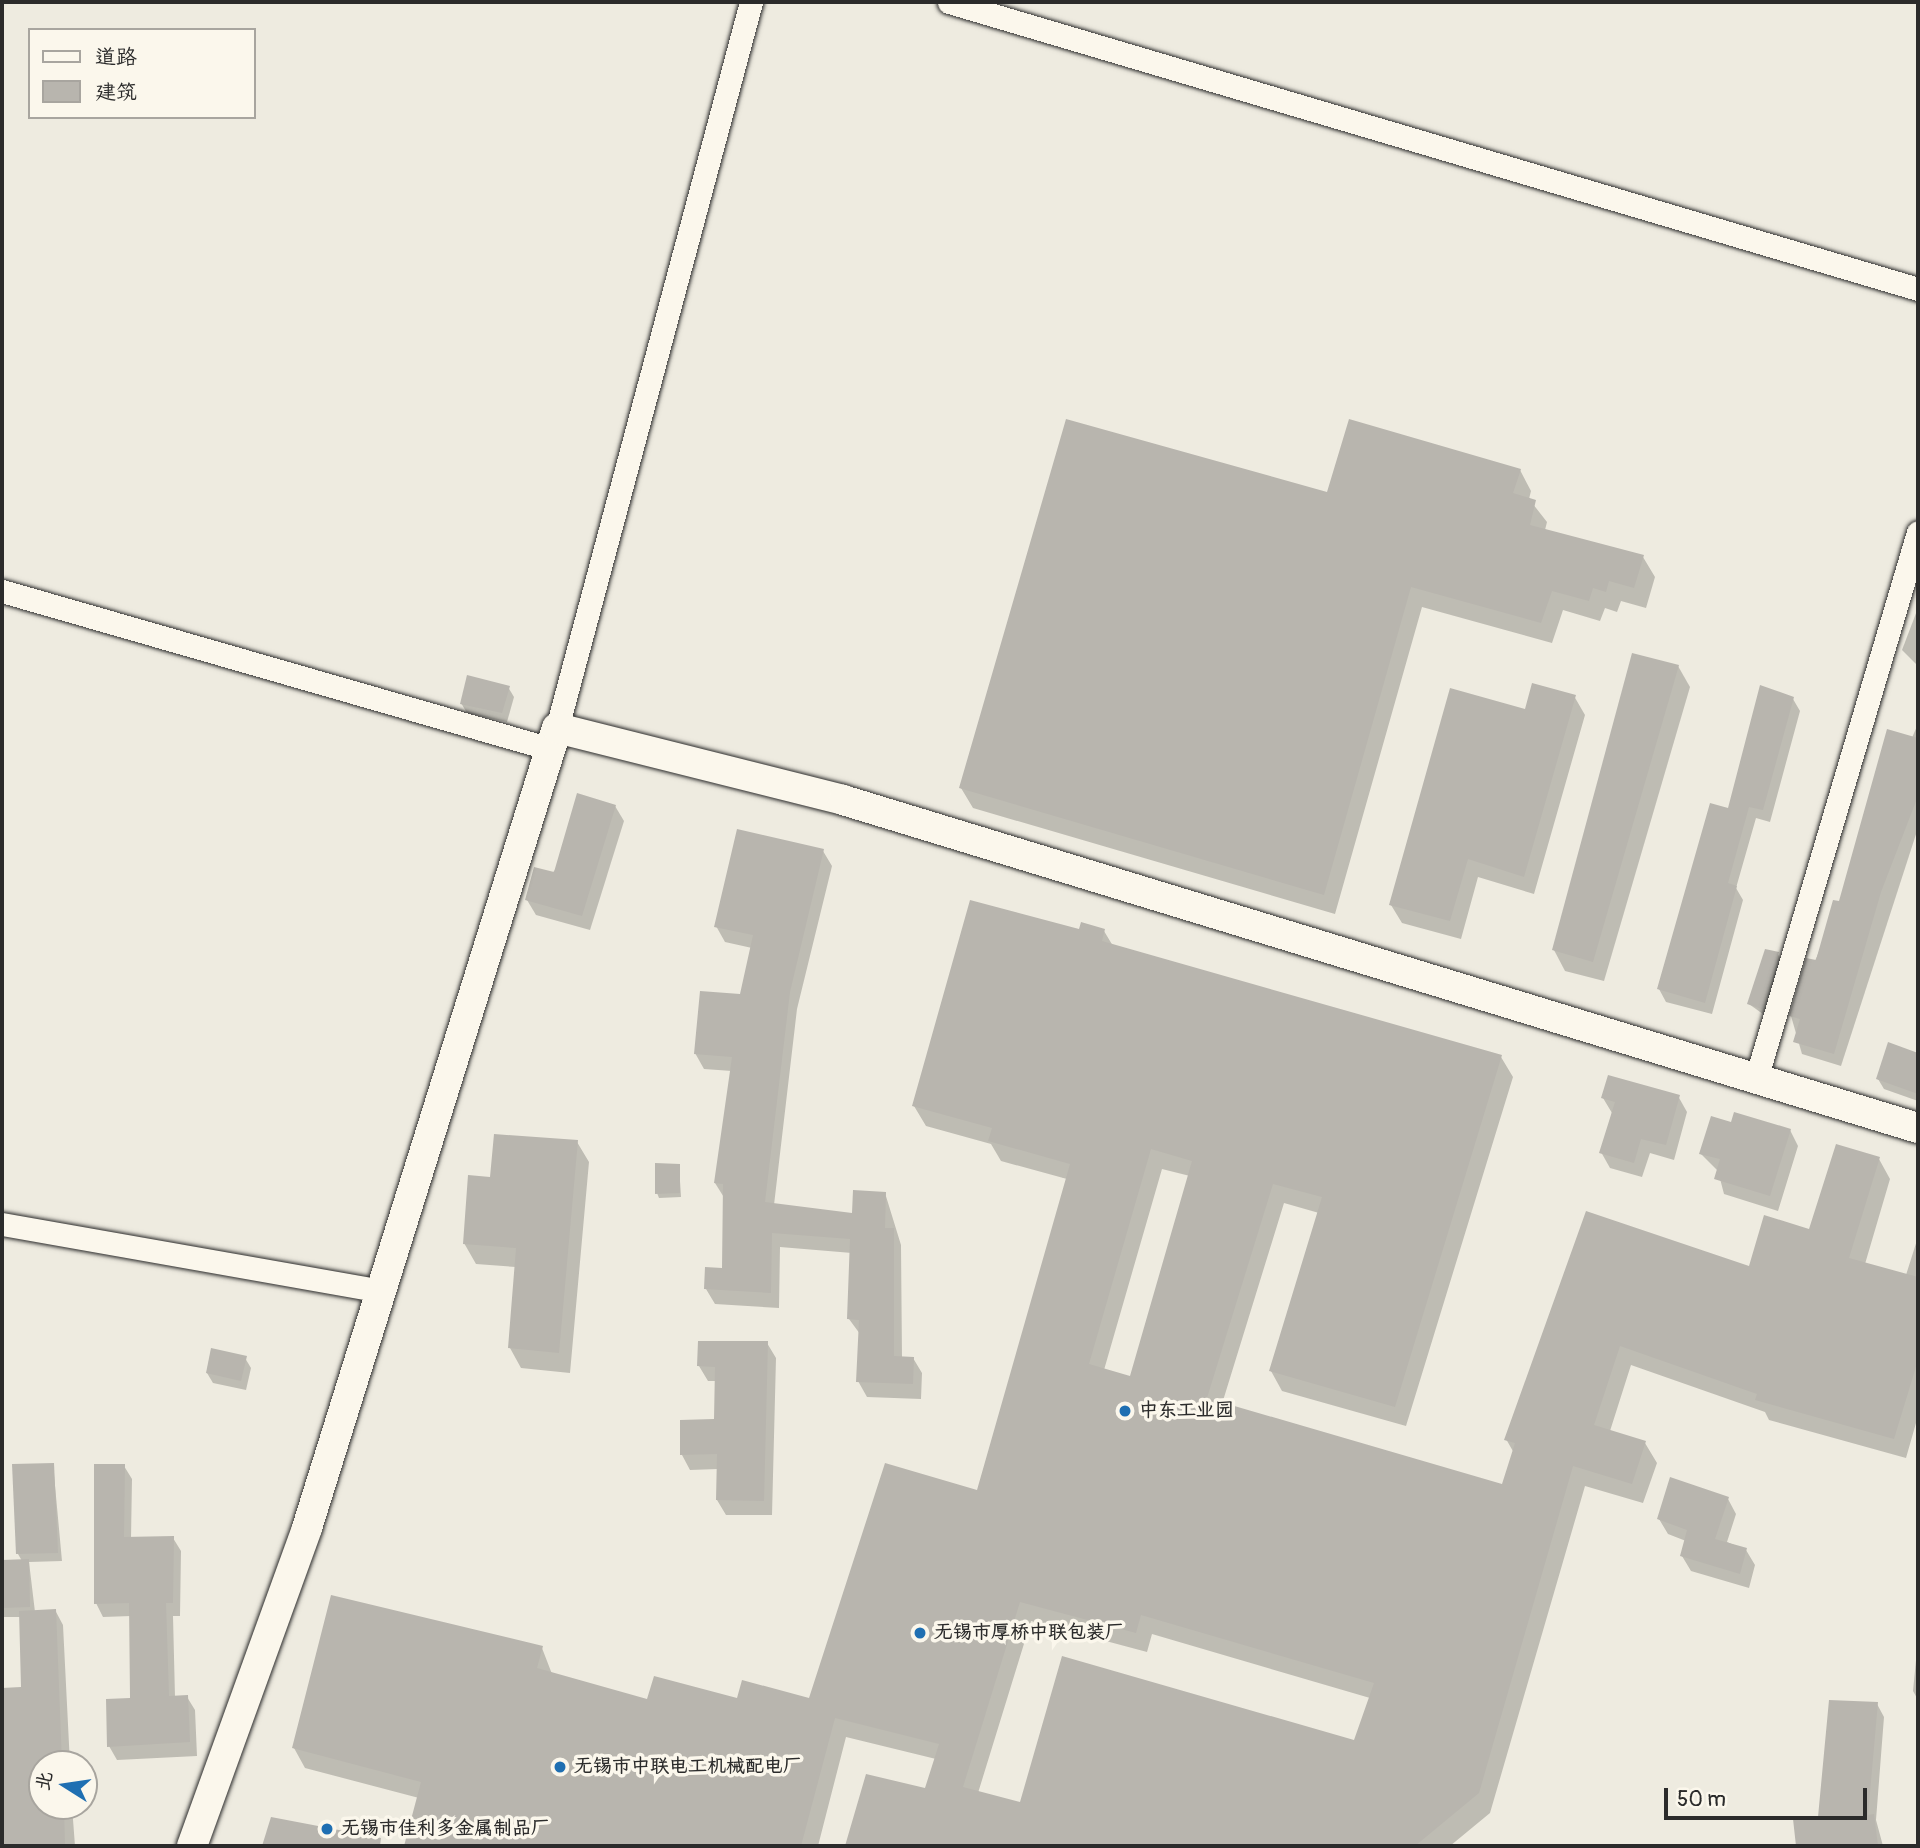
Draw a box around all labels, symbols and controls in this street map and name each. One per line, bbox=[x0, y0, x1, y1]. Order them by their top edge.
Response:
legend bbox=[28, 28, 256, 119]
text: 道路 bbox=[95, 44, 137, 71]
text: 建筑 bbox=[95, 79, 137, 106]
place label: 中东工业园 bbox=[1139, 1400, 1234, 1422]
marker: 中东工业园 bbox=[1117, 1403, 1133, 1419]
place label: 无锡市厚桥中联包装厂 bbox=[934, 1622, 1124, 1644]
marker: 无锡市厚桥中联包装厂 bbox=[912, 1625, 928, 1641]
north arrow bbox=[28, 1750, 98, 1820]
place label: 无锡市中联电工机械配电厂 bbox=[574, 1756, 802, 1778]
marker: 无锡市中联电工机械配电厂 bbox=[552, 1759, 568, 1775]
text: 北 bbox=[31, 1769, 58, 1793]
scale bar bbox=[1668, 1774, 1871, 1818]
text: 50 m bbox=[1677, 1786, 1726, 1813]
place label: 无锡市佳利多金属制品厂 bbox=[341, 1818, 550, 1840]
marker: 无锡市佳利多金属制品厂 bbox=[319, 1821, 335, 1837]

